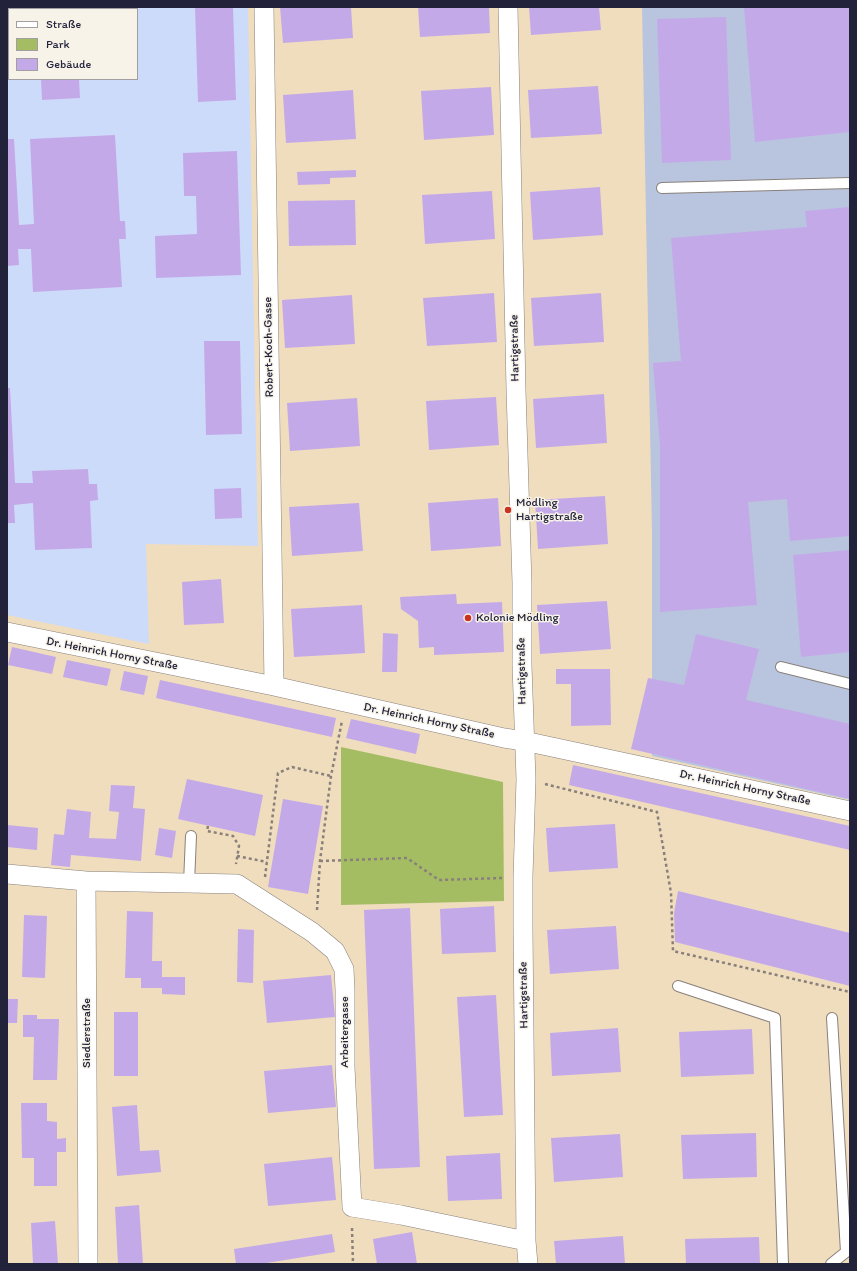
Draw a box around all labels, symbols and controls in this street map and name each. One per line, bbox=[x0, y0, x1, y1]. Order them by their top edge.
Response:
legend bbox=[8, 8, 138, 80]
text: Straße bbox=[46, 17, 81, 31]
text: Park bbox=[46, 37, 70, 51]
text: Gebäude bbox=[46, 57, 91, 71]
street label: Robert-Koch-Gasse bbox=[261, 297, 277, 397]
street label: Hartigstraße bbox=[507, 314, 523, 382]
place label: Mödling Hartigstraße bbox=[516, 496, 583, 524]
marker: Mödling Hartigstraße bbox=[503, 505, 513, 515]
place label: Kolonie Mödling bbox=[476, 611, 559, 625]
marker: Kolonie Mödling bbox=[463, 613, 473, 623]
street label: Dr. Heinrich Horny Straße bbox=[45, 634, 179, 674]
street label: Hartigstraße bbox=[514, 637, 530, 705]
street label: Dr. Heinrich Horny Straße bbox=[362, 700, 496, 742]
street label: Dr. Heinrich Horny Straße bbox=[678, 767, 812, 809]
street label: Hartigstraße bbox=[516, 961, 532, 1029]
street label: Arbeitergasse bbox=[338, 996, 352, 1068]
street label: Siedlerstraße bbox=[80, 998, 94, 1068]

